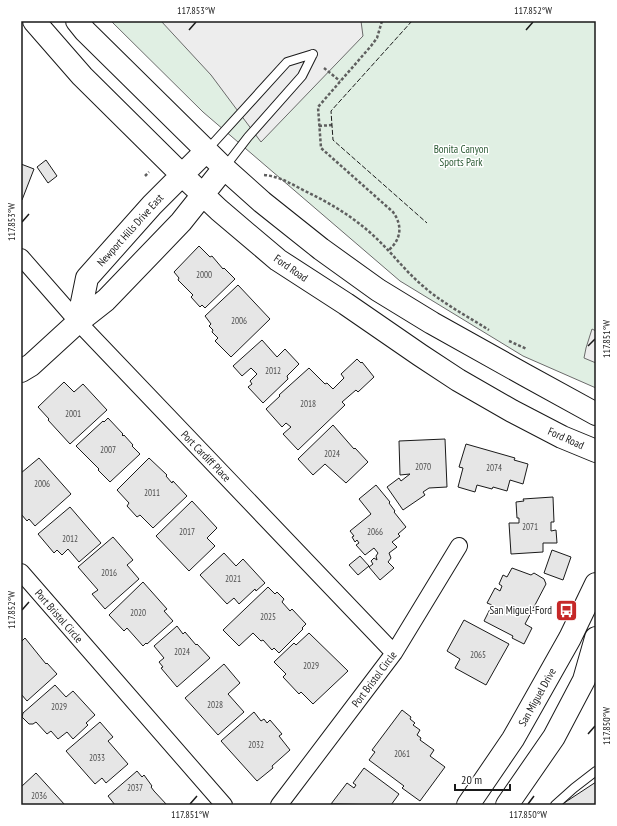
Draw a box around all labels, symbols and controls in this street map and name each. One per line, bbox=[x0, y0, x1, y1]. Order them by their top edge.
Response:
text: 117.853°W bbox=[177, 4, 215, 17]
text: 117.852°W bbox=[514, 4, 552, 17]
park label: Bonita Canyon Sports Park bbox=[434, 142, 489, 169]
street label: Newport Hills Drive East bbox=[94, 191, 166, 269]
text: 117.853°W bbox=[5, 203, 18, 241]
street label: Ford Road bbox=[271, 251, 311, 285]
house number: 2000 bbox=[196, 269, 212, 280]
house number: 2006 bbox=[231, 315, 247, 326]
text: 117.851°W bbox=[600, 320, 613, 358]
house number: 2012 bbox=[265, 365, 281, 376]
house number: 2018 bbox=[300, 398, 316, 409]
house number: 2001 bbox=[65, 408, 81, 419]
street label: Ford Road bbox=[546, 424, 586, 452]
street label: Port Cardiff Place bbox=[178, 428, 234, 485]
house number: 2007 bbox=[100, 444, 116, 455]
house number: 2024 bbox=[324, 448, 340, 459]
house number: 2070 bbox=[415, 461, 431, 472]
house number: 2074 bbox=[486, 462, 502, 473]
house number: 2006 bbox=[34, 478, 50, 489]
house number: 2011 bbox=[144, 487, 160, 498]
house number: 2071 bbox=[522, 521, 538, 532]
house number: 2017 bbox=[179, 526, 195, 537]
house number: 2066 bbox=[367, 526, 383, 537]
house number: 2012 bbox=[62, 533, 78, 544]
house number: 2016 bbox=[101, 567, 117, 578]
house number: 2021 bbox=[225, 573, 241, 584]
street label: Port Bristol Circle bbox=[32, 586, 86, 646]
text: 117.852°W bbox=[5, 591, 18, 629]
bus stop icon: San Miguel-Ford bbox=[554, 597, 580, 623]
place label: San Miguel-Ford bbox=[489, 603, 552, 617]
house number: 2020 bbox=[130, 607, 146, 618]
house number: 2025 bbox=[260, 611, 276, 622]
house number: 2024 bbox=[174, 646, 190, 657]
street label: Port Bristol Circle bbox=[348, 648, 400, 710]
house number: 2065 bbox=[470, 649, 486, 660]
house number: 2029 bbox=[303, 660, 319, 671]
street label: San Miguel Drive bbox=[515, 665, 559, 729]
house number: 2028 bbox=[207, 699, 223, 710]
house number: 2029 bbox=[51, 701, 67, 712]
text: 117.850°W bbox=[600, 707, 613, 745]
house number: 2032 bbox=[248, 739, 264, 750]
house number: 2061 bbox=[394, 748, 410, 759]
house number: 2033 bbox=[89, 752, 105, 763]
scale bar bbox=[455, 766, 510, 792]
text: 20 m bbox=[461, 772, 482, 787]
house number: 2037 bbox=[127, 782, 143, 793]
house number: 2036 bbox=[31, 790, 47, 801]
text: 117.851°W bbox=[171, 808, 209, 821]
text: 117.850°W bbox=[509, 808, 547, 821]

